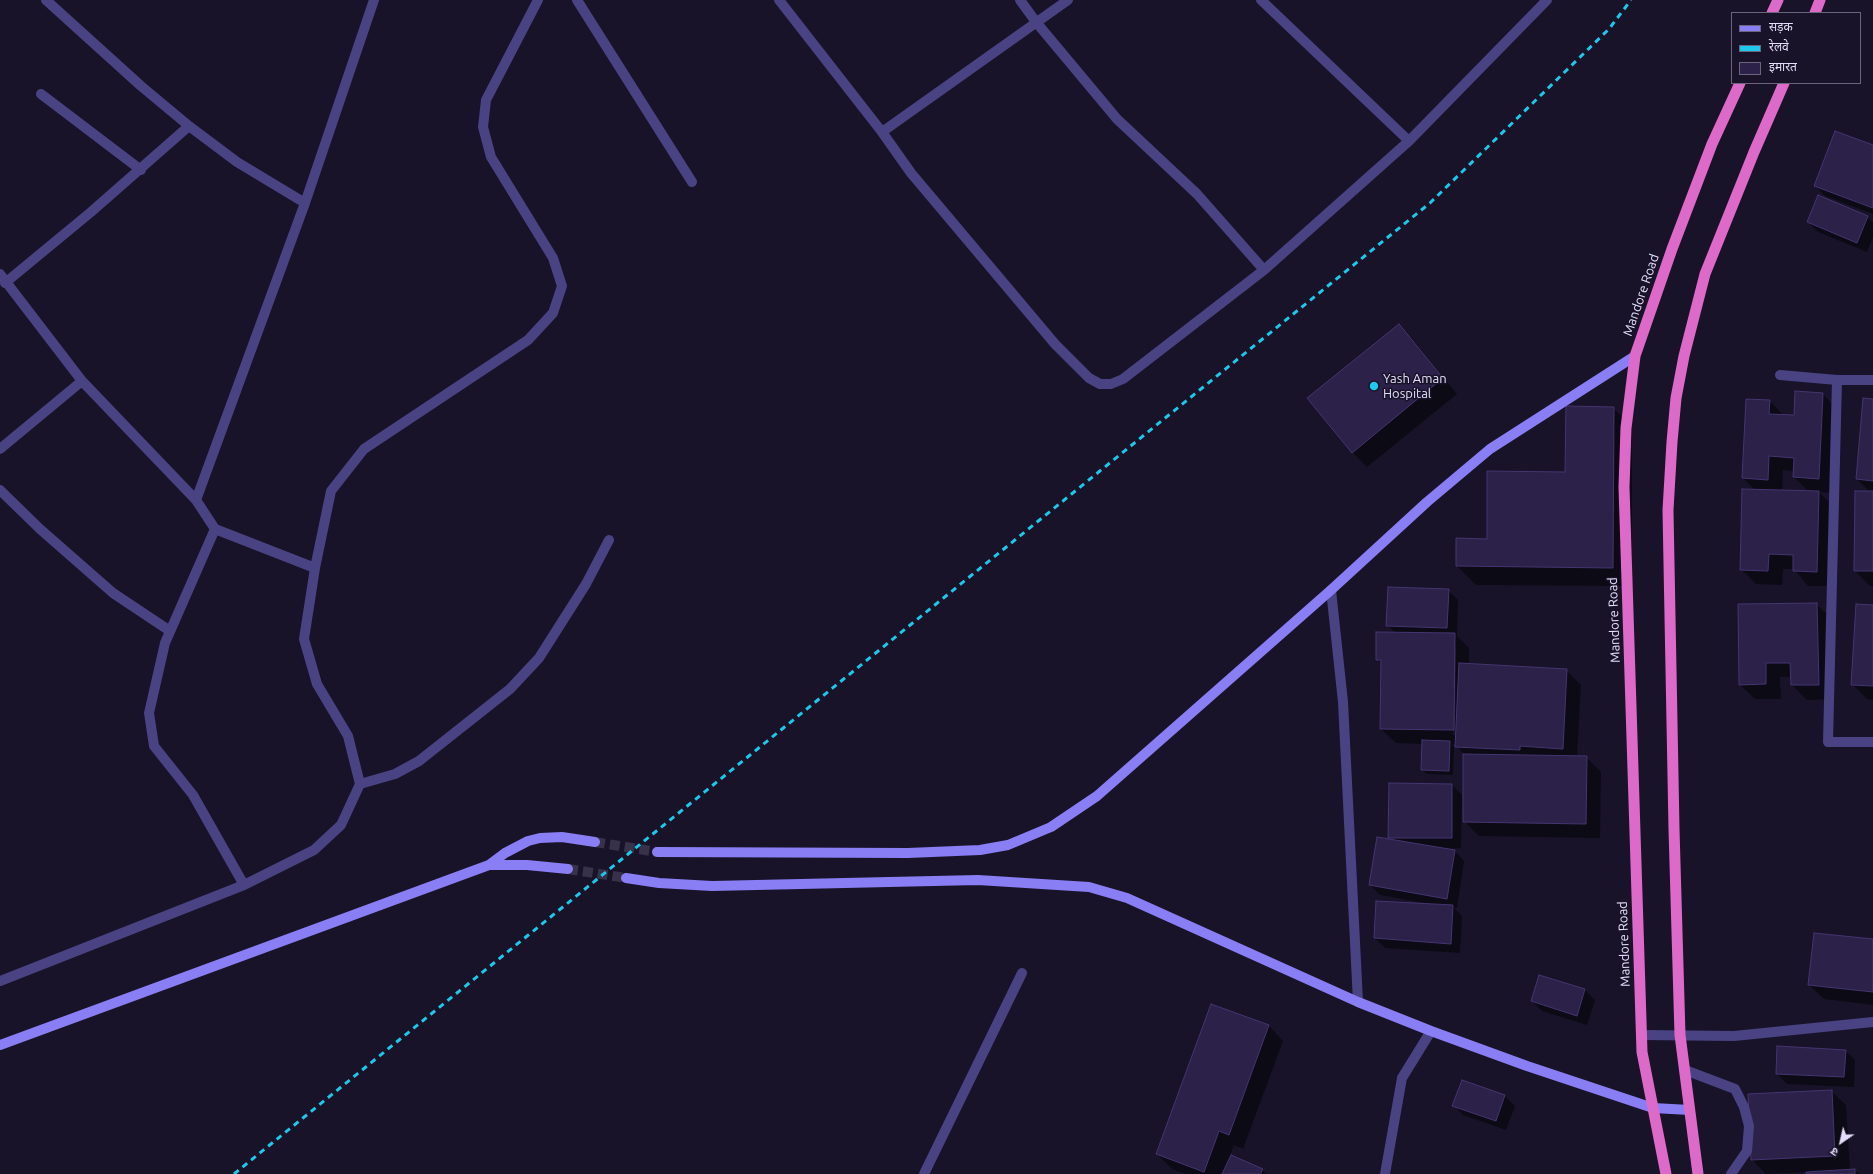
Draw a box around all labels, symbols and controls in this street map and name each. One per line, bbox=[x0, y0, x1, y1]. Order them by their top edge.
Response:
legend bbox=[1731, 12, 1861, 84]
text: सड़क bbox=[1769, 20, 1793, 33]
text: रेलवे bbox=[1769, 40, 1789, 53]
text: इमारत bbox=[1769, 60, 1797, 73]
street label: Mandore Road bbox=[1620, 252, 1662, 338]
place label: Yash Aman Hospital bbox=[1383, 371, 1447, 402]
marker: Yash Aman Hospital bbox=[1368, 380, 1380, 392]
street label: Mandore Road bbox=[1605, 577, 1623, 663]
street label: Mandore Road bbox=[1615, 901, 1633, 987]
north arrow bbox=[1821, 1122, 1861, 1162]
text: उ bbox=[1828, 1145, 1840, 1159]

